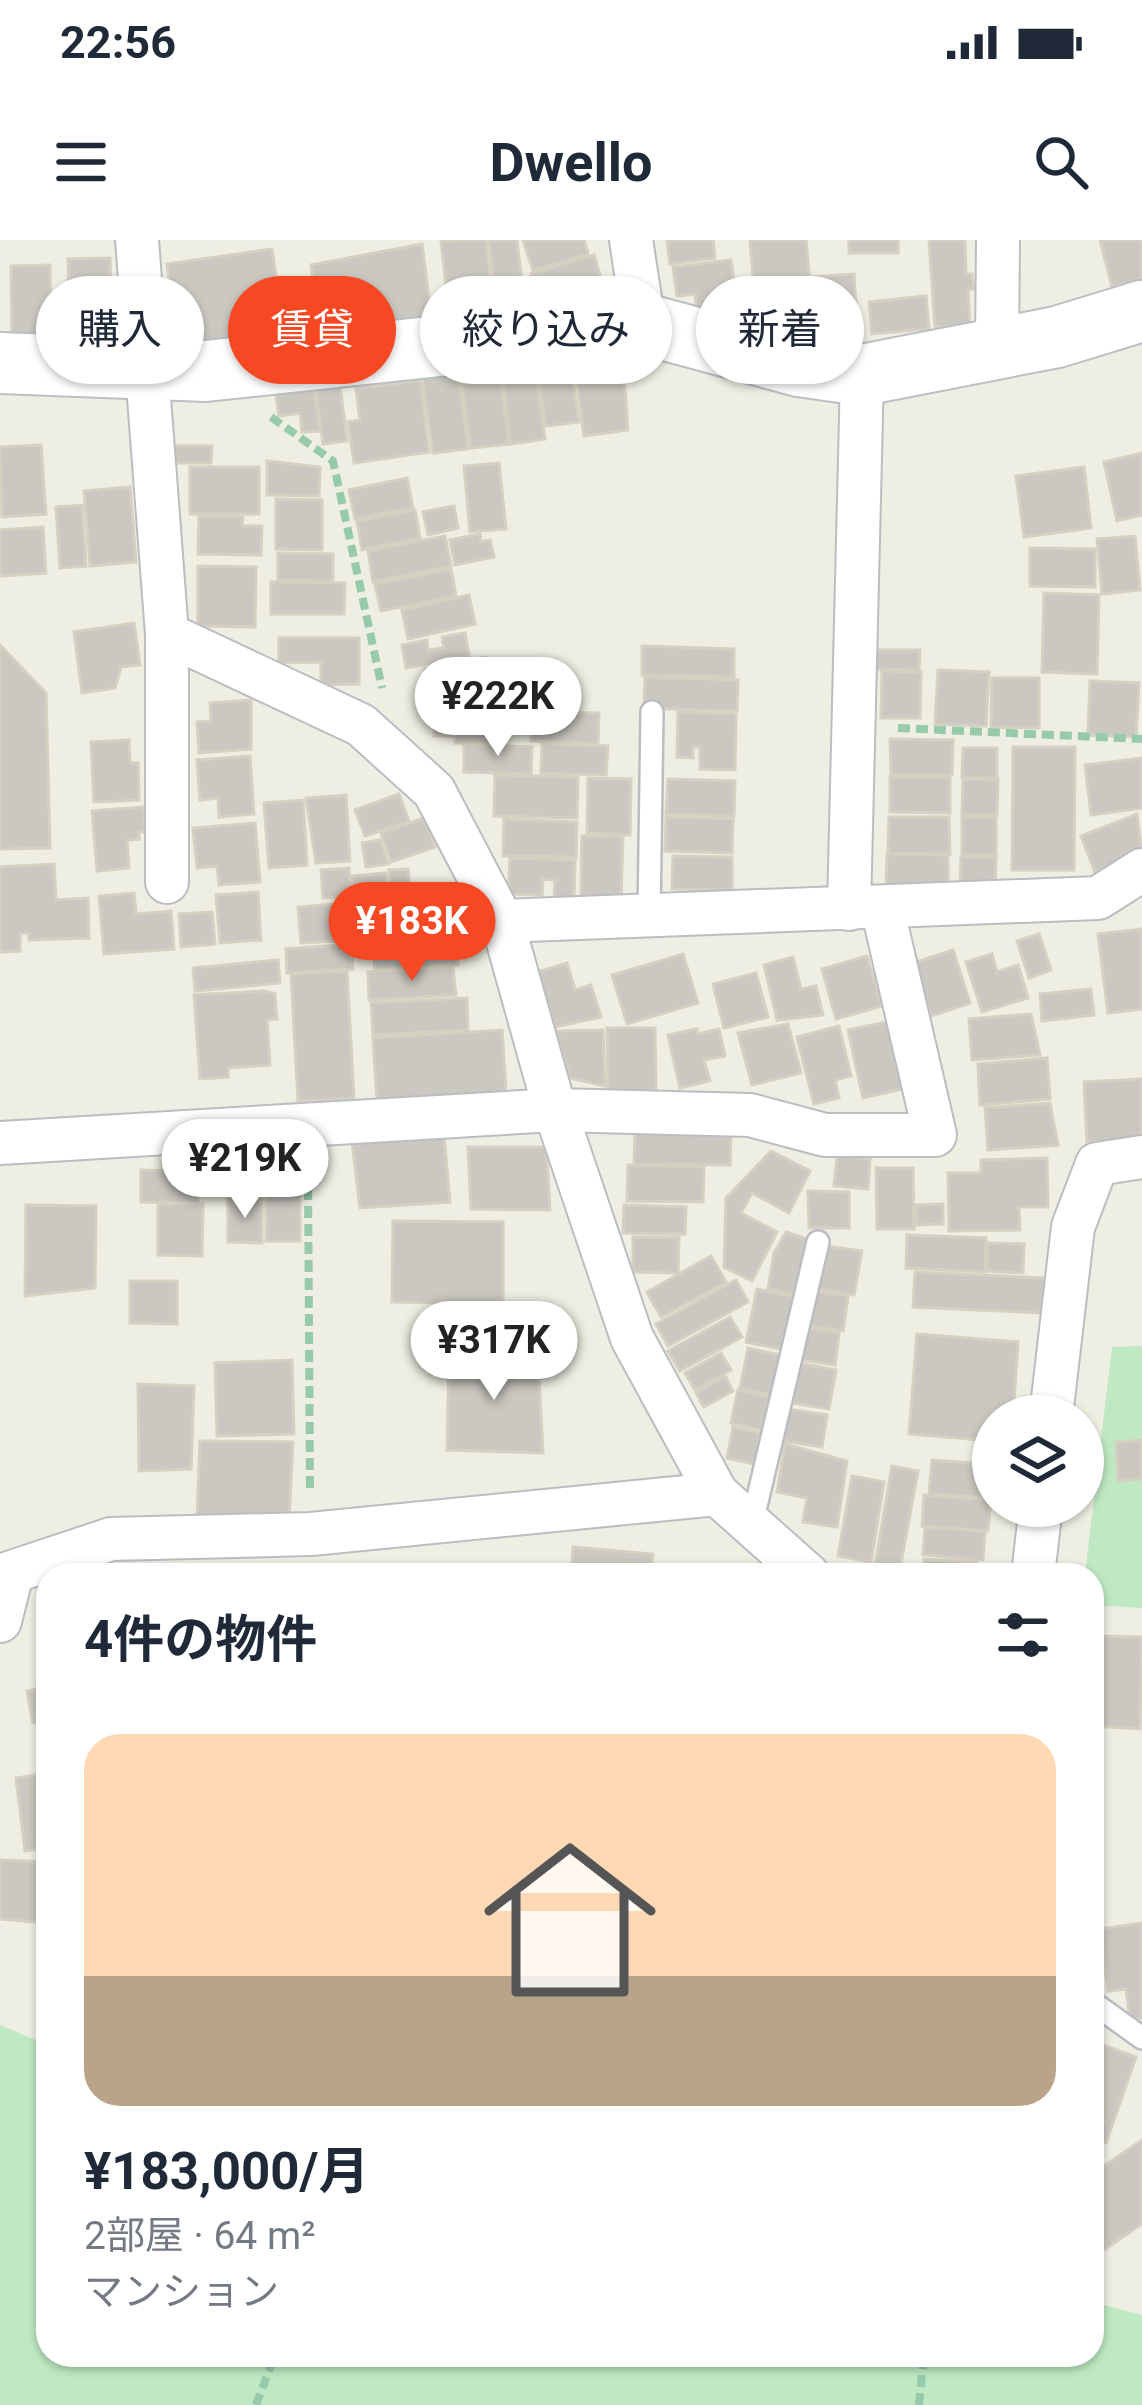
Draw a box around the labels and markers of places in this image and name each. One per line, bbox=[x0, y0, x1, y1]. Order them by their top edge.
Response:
pin: ¥222K bbox=[414, 657, 582, 759]
pin: ¥183K bbox=[328, 882, 496, 984]
pin: ¥219K bbox=[161, 1119, 329, 1221]
pin: ¥317K bbox=[410, 1301, 578, 1403]

